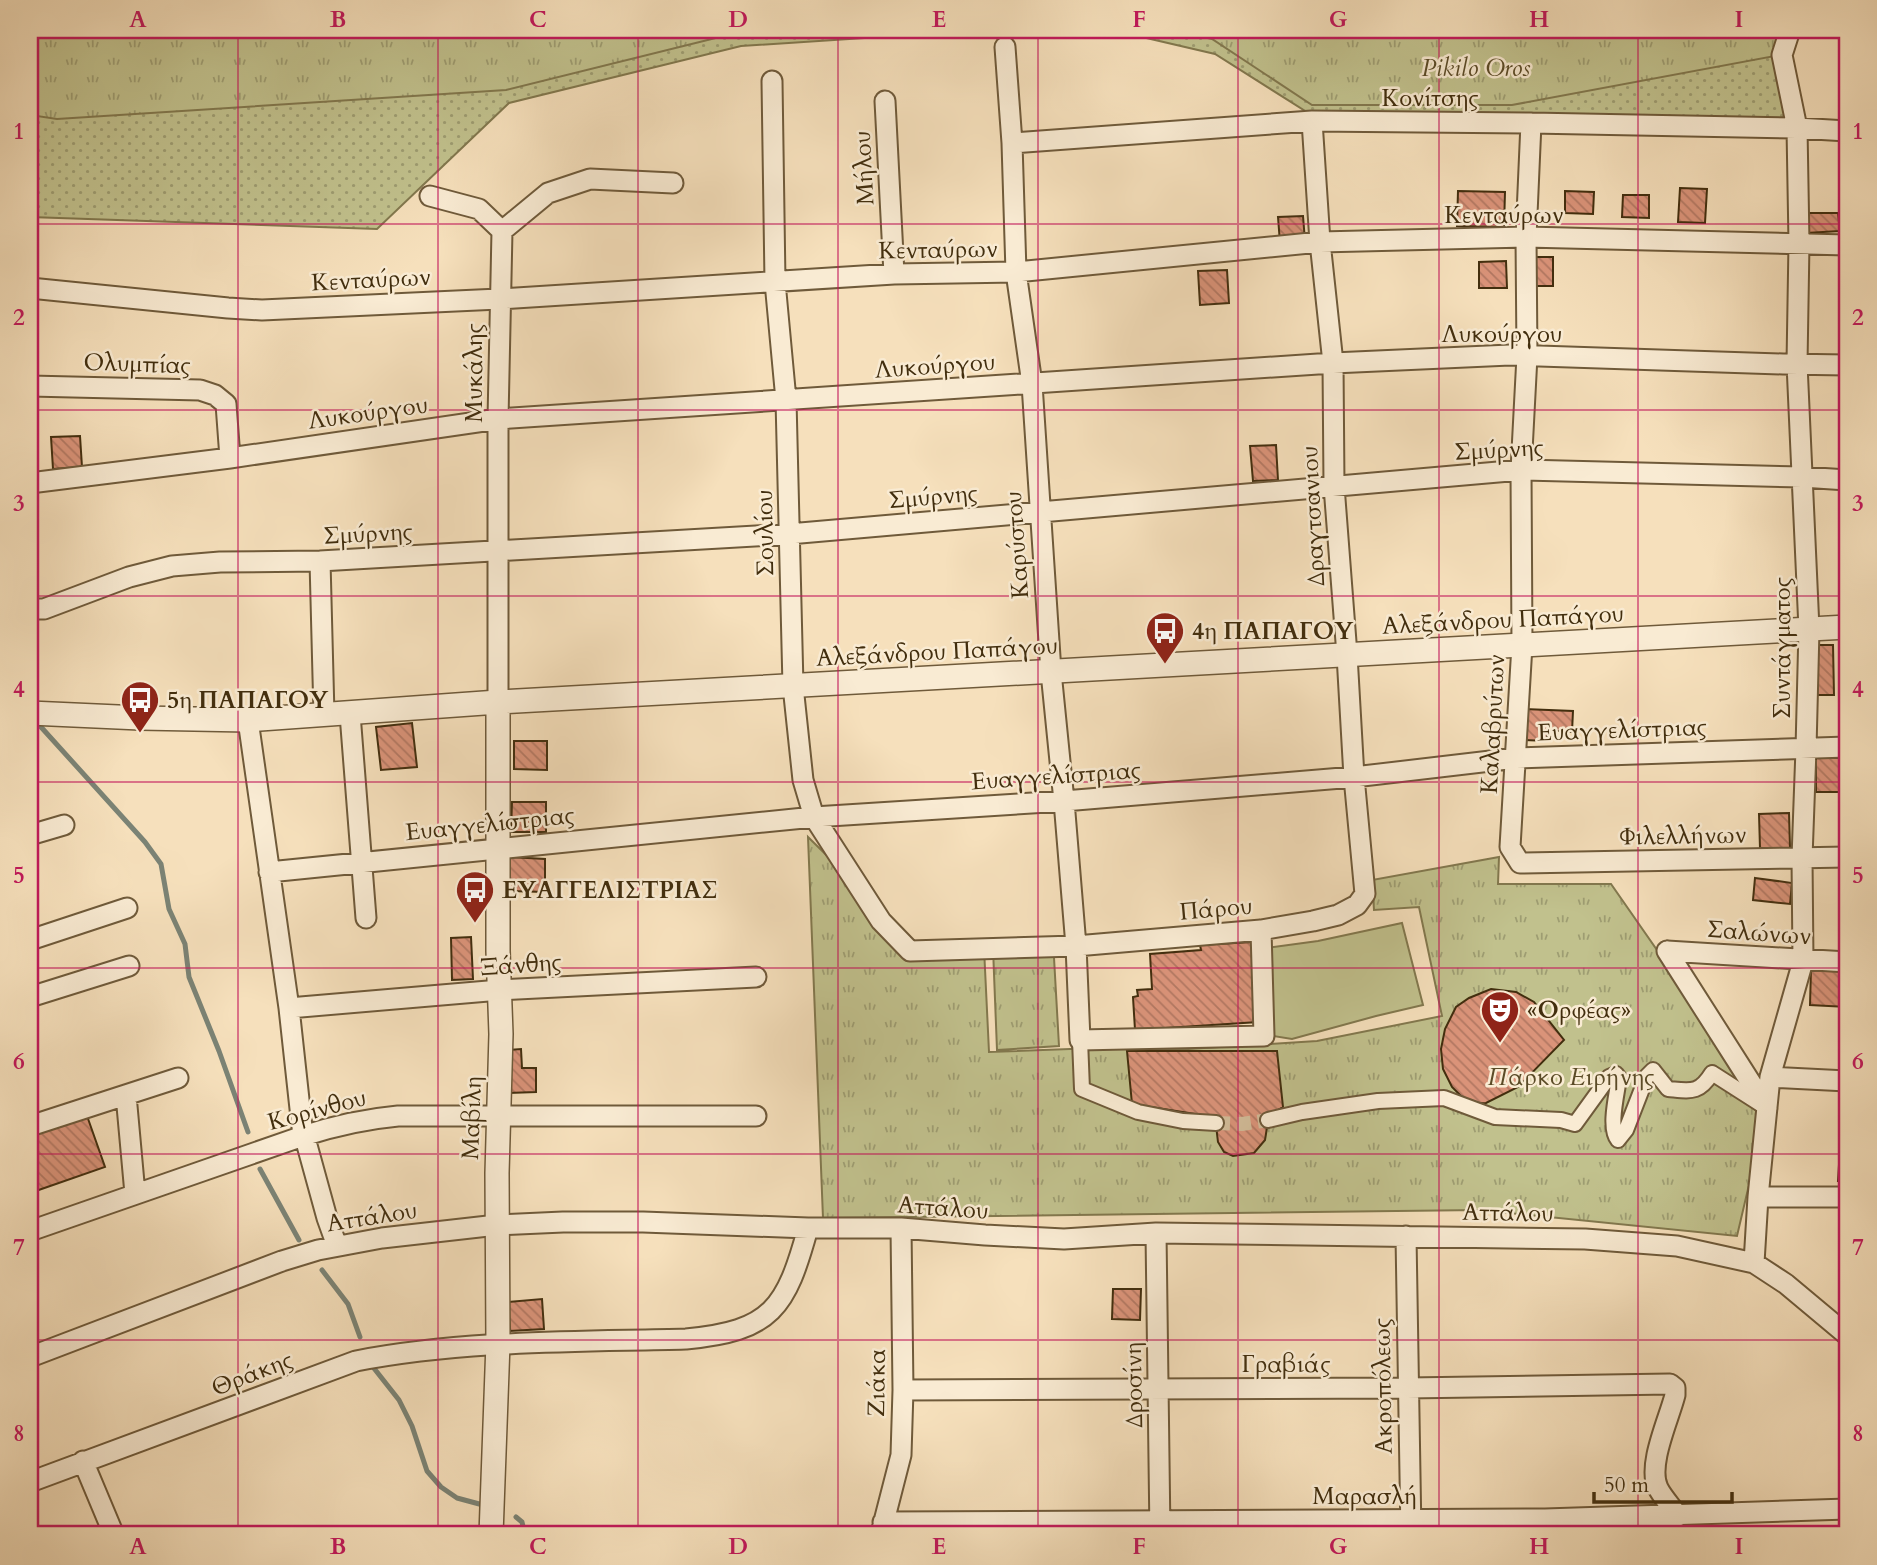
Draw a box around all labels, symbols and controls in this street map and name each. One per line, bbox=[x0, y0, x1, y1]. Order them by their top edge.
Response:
text: A bbox=[129, 4, 147, 35]
text: B bbox=[330, 4, 346, 35]
text: C bbox=[529, 4, 547, 35]
text: D bbox=[728, 4, 748, 35]
text: E bbox=[932, 4, 946, 35]
text: F bbox=[1132, 4, 1146, 35]
text: G bbox=[1329, 4, 1348, 35]
text: H bbox=[1529, 4, 1549, 35]
text: I bbox=[1735, 4, 1743, 35]
park label: Pikilo Oros bbox=[1422, 52, 1530, 85]
street label: Κονίτσης bbox=[1381, 82, 1479, 115]
text: 1 bbox=[13, 116, 25, 147]
text: 1 bbox=[1852, 116, 1864, 147]
street label: Μήλου bbox=[846, 130, 882, 206]
street label: Κενταύρων bbox=[1444, 199, 1564, 232]
street label: Κενταύρων bbox=[878, 232, 998, 268]
street label: Κενταύρων bbox=[310, 260, 432, 300]
text: 2 bbox=[13, 302, 25, 333]
text: 2 bbox=[1852, 302, 1864, 333]
street label: Λυκούργου bbox=[1442, 318, 1562, 351]
street label: Μυκάλης bbox=[458, 323, 491, 423]
street label: Λυκούργου bbox=[874, 345, 996, 387]
street label: Ολυμπίας bbox=[83, 346, 191, 382]
street label: Λυκούργου bbox=[306, 388, 430, 438]
street label: Σμύρνης bbox=[1454, 431, 1544, 469]
street label: Δραγτσανιου bbox=[1293, 445, 1333, 587]
street label: Σμύρνης bbox=[887, 477, 979, 517]
text: 3 bbox=[13, 488, 25, 519]
text: 3 bbox=[1852, 488, 1864, 519]
street label: Σουλίου bbox=[748, 489, 782, 577]
street label: Καρύστου bbox=[997, 490, 1037, 600]
street label: Σμύρνης bbox=[323, 515, 413, 553]
street label: Συντάγματος bbox=[1766, 577, 1799, 719]
street label: Αλεξάνδρου Παπάγου bbox=[1381, 597, 1625, 643]
bus stop icon: 4η ΠΑΠΑΓΟΥ bbox=[1144, 610, 1186, 665]
place label: 4η ΠΑΠΑΓΟΥ bbox=[1192, 615, 1354, 648]
street label: Αλεξάνδρου Παπάγου bbox=[815, 629, 1059, 675]
street label: Καλαβρύτων bbox=[1473, 653, 1513, 795]
text: 4 bbox=[13, 674, 25, 705]
text: 4 bbox=[1852, 674, 1864, 705]
bus stop icon: 5η ΠΑΠΑΓΟΥ bbox=[119, 679, 161, 734]
place label: 5η ΠΑΠΑΓΟΥ bbox=[167, 684, 329, 717]
street label: Ευαγγελίστριας bbox=[1537, 711, 1707, 749]
street label: Ευαγγελίστριας bbox=[970, 754, 1142, 798]
street label: Ευαγγελίστριας bbox=[404, 799, 576, 849]
street label: Φιλελλήνων bbox=[1619, 818, 1747, 854]
text: 5 bbox=[13, 860, 25, 891]
text: 5 bbox=[1852, 860, 1864, 891]
bus stop icon: ΕΥΑΓΓΕΛΙΣΤΡΙΑΣ bbox=[454, 869, 496, 924]
place label: ΕΥΑΓΓΕΛΙΣΤΡΙΑΣ bbox=[502, 874, 718, 907]
street label: Πάρου bbox=[1178, 889, 1254, 929]
street label: Σαλώνων bbox=[1706, 913, 1812, 953]
street label: Ξάνθης bbox=[479, 946, 563, 984]
theatre icon: «Ορφέας» bbox=[1479, 989, 1521, 1044]
place label: «Ορφέας» bbox=[1527, 994, 1631, 1027]
text: 6 bbox=[13, 1046, 25, 1077]
text: 6 bbox=[1852, 1046, 1864, 1077]
park label: Πάρκο Ειρήνης bbox=[1488, 1061, 1654, 1094]
street label: Μαβίλη bbox=[454, 1076, 490, 1160]
street label: Κορίνθου bbox=[264, 1081, 370, 1139]
street label: Αττάλου bbox=[896, 1188, 990, 1228]
street label: Αττάλου bbox=[324, 1194, 420, 1240]
street label: Αττάλου bbox=[1462, 1196, 1554, 1230]
text: 7 bbox=[13, 1232, 25, 1263]
text: 7 bbox=[1852, 1232, 1864, 1263]
street label: Ακροπόλεως bbox=[1365, 1318, 1401, 1454]
street label: Δροσίνη bbox=[1117, 1342, 1151, 1428]
street label: Θράκης bbox=[207, 1343, 297, 1405]
street label: Ζιάκα bbox=[860, 1348, 894, 1417]
street label: Γραβιάς bbox=[1242, 1348, 1330, 1381]
text: 8 bbox=[13, 1418, 25, 1449]
text: 8 bbox=[1852, 1418, 1864, 1449]
scale bar bbox=[1594, 1460, 1732, 1504]
text: 50 m bbox=[1604, 1471, 1649, 1500]
street label: Μαρασλή bbox=[1312, 1480, 1418, 1513]
text: A bbox=[129, 1531, 147, 1562]
text: B bbox=[330, 1531, 346, 1562]
text: C bbox=[529, 1531, 547, 1562]
text: D bbox=[728, 1531, 748, 1562]
text: E bbox=[932, 1531, 946, 1562]
text: F bbox=[1132, 1531, 1146, 1562]
text: G bbox=[1329, 1531, 1348, 1562]
text: H bbox=[1529, 1531, 1549, 1562]
text: I bbox=[1735, 1531, 1743, 1562]

